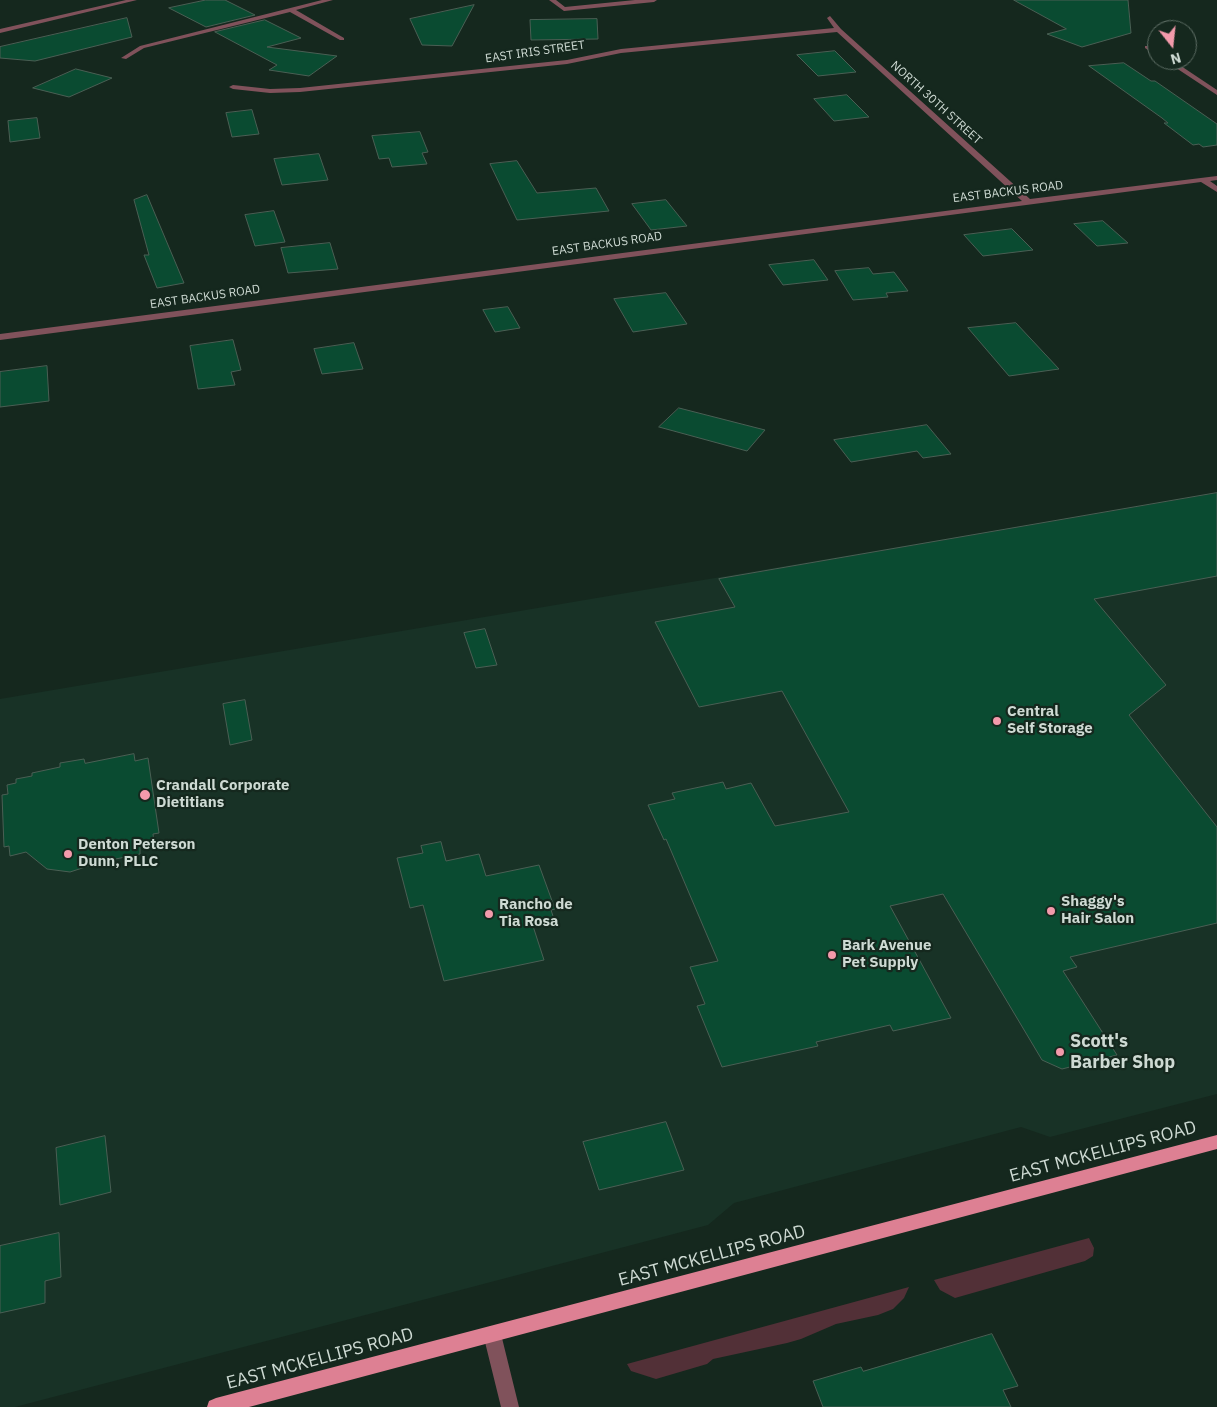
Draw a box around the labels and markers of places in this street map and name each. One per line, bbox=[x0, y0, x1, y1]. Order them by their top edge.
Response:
place label: Central Self Storage bbox=[1007, 703, 1093, 738]
marker: Central Self Storage bbox=[991, 715, 1003, 727]
place label: Crandall Corporate Dietitians bbox=[156, 777, 290, 812]
marker: Crandall Corporate Dietitians bbox=[138, 788, 152, 802]
place label: Denton Peterson Dunn, PLLC bbox=[78, 836, 196, 871]
marker: Denton Peterson Dunn, PLLC bbox=[62, 848, 74, 860]
place label: Shaggy's Hair Salon bbox=[1061, 893, 1134, 928]
place label: Rancho de Tia Rosa bbox=[499, 896, 573, 931]
marker: Shaggy's Hair Salon bbox=[1045, 905, 1057, 917]
marker: Rancho de Tia Rosa bbox=[483, 908, 495, 920]
place label: Bark Avenue Pet Supply bbox=[842, 937, 931, 972]
marker: Bark Avenue Pet Supply bbox=[826, 949, 838, 961]
place label: Scott's Barber Shop bbox=[1070, 1031, 1175, 1074]
marker: Scott's Barber Shop bbox=[1054, 1046, 1066, 1058]

